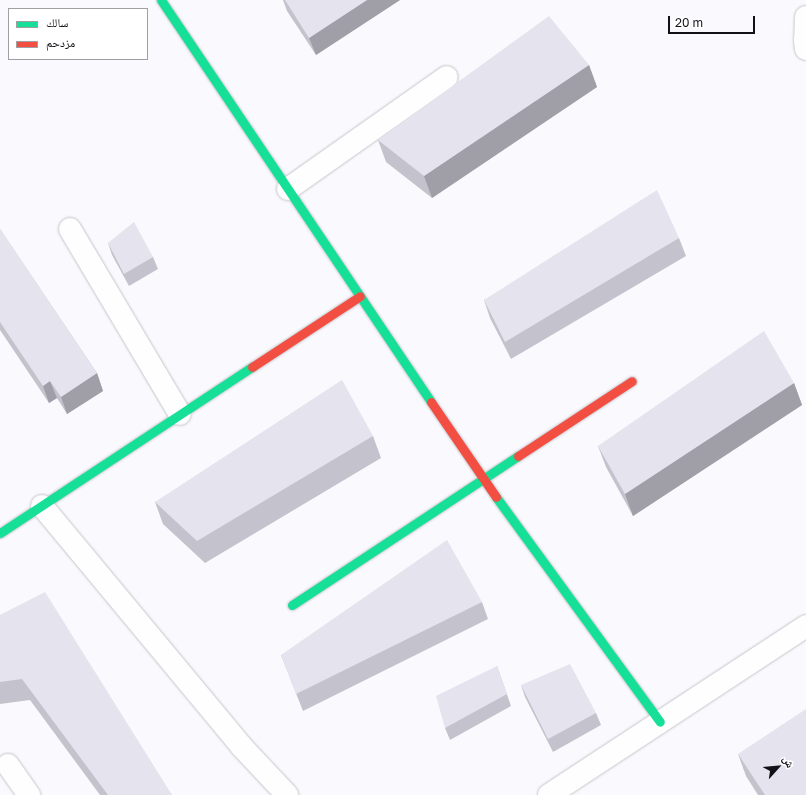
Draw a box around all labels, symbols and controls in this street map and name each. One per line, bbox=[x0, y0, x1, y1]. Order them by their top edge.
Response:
legend bbox=[8, 8, 148, 60]
scale bar bbox=[670, 8, 757, 34]
text: سالك bbox=[46, 15, 68, 30]
text: 20 m bbox=[675, 15, 703, 30]
text: مزدحم bbox=[46, 35, 75, 50]
north arrow bbox=[758, 747, 798, 787]
text: ش bbox=[781, 753, 798, 769]

